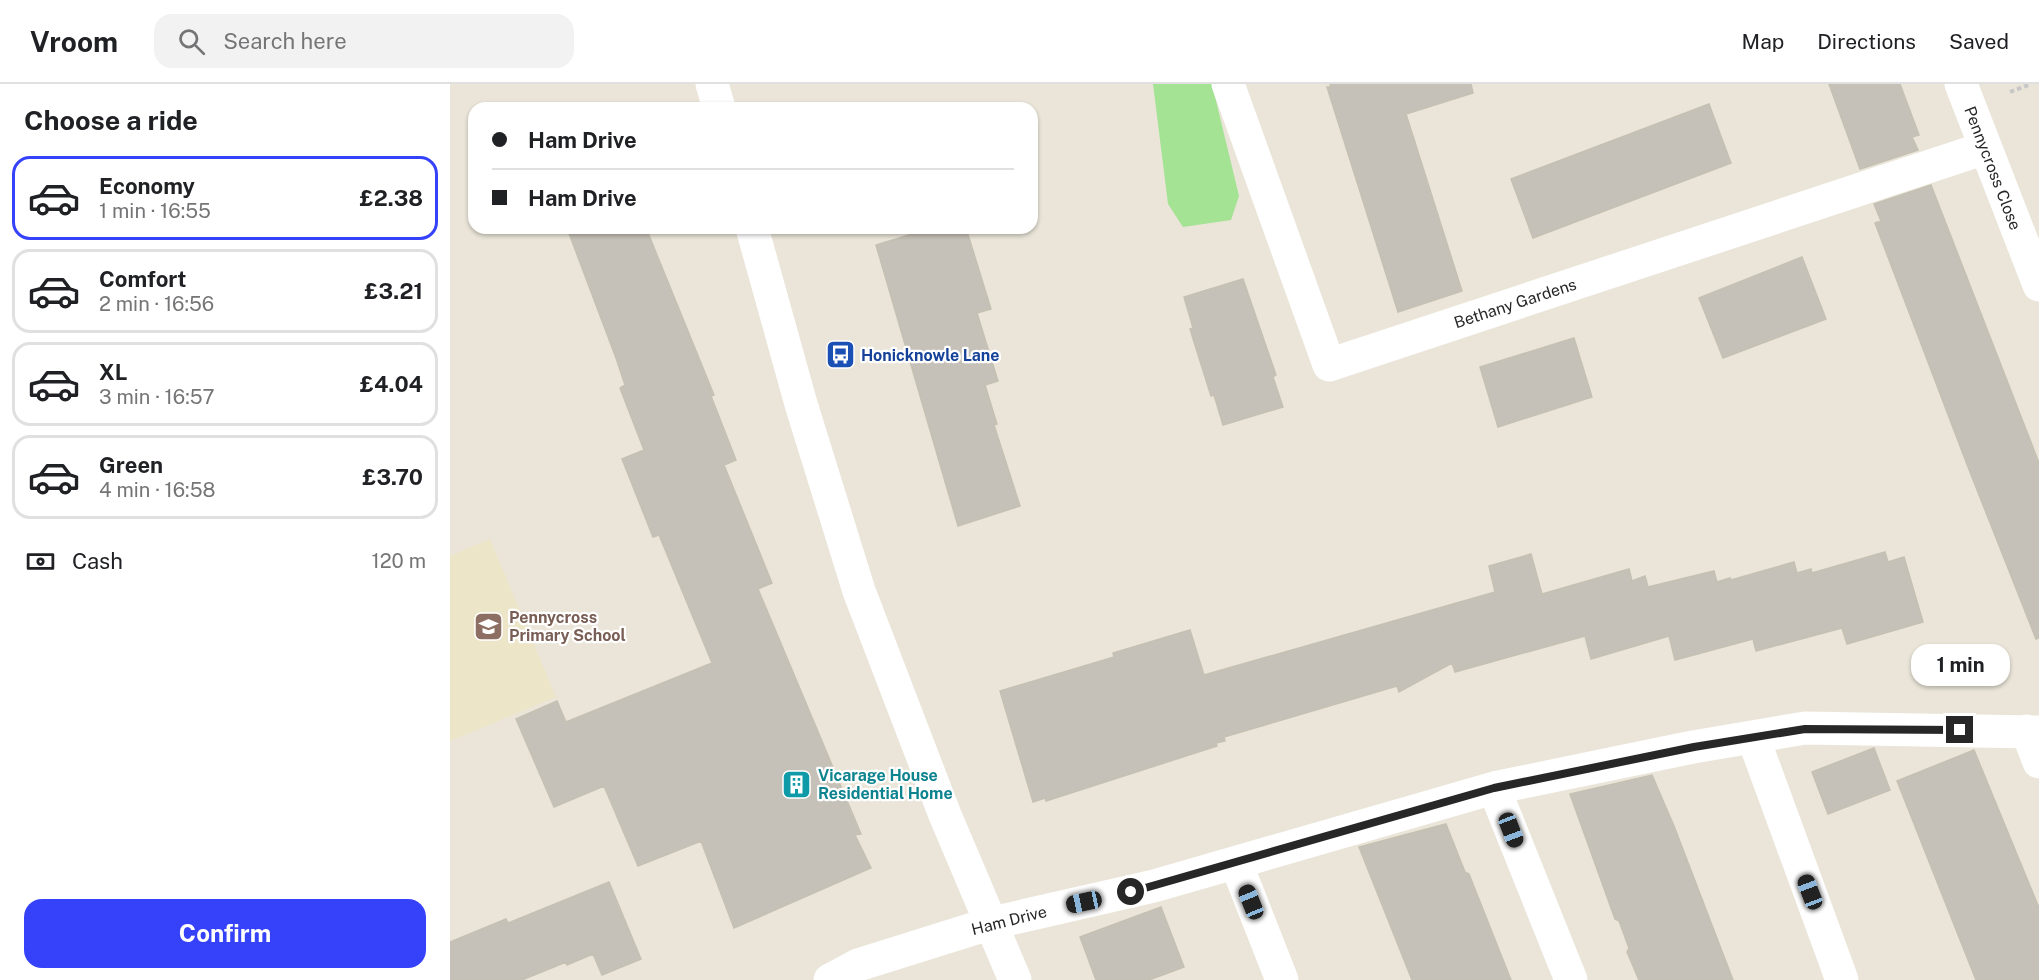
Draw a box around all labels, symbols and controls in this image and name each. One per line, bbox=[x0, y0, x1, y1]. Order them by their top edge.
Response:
search box bbox=[154, 14, 574, 68]
text: Vroom bbox=[30, 25, 118, 58]
icon: search bbox=[175, 25, 208, 58]
text: Search here bbox=[223, 28, 347, 54]
text: Map bbox=[1742, 29, 1784, 54]
text: Directions bbox=[1817, 29, 1916, 54]
text: Saved bbox=[1949, 29, 2009, 54]
text: Choose a ride bbox=[24, 104, 198, 136]
street label: Pennycross Close bbox=[1960, 104, 2025, 233]
text: Ham Drive bbox=[528, 127, 637, 153]
icon: car bbox=[27, 171, 81, 225]
text: Economy bbox=[99, 173, 195, 199]
text: £2.38 bbox=[360, 185, 423, 211]
text: Ham Drive bbox=[528, 185, 637, 211]
text: 1 min · 16:55 bbox=[99, 199, 211, 223]
icon: car bbox=[27, 264, 81, 318]
text: Comfort bbox=[99, 266, 186, 292]
street label: Bethany Gardens bbox=[1452, 275, 1579, 332]
text: £3.21 bbox=[364, 278, 423, 304]
text: 2 min · 16:56 bbox=[99, 292, 214, 316]
bus stop icon: Honicknowle Lane bbox=[824, 339, 856, 371]
place label: Honicknowle Lane bbox=[861, 346, 1000, 365]
icon: car bbox=[27, 357, 81, 411]
text: XL bbox=[99, 359, 127, 385]
text: £4.04 bbox=[360, 371, 423, 397]
text: 3 min · 16:57 bbox=[99, 385, 214, 409]
icon: car bbox=[27, 450, 81, 504]
text: Green bbox=[99, 452, 163, 478]
text: £3.70 bbox=[362, 464, 423, 490]
text: 4 min · 16:58 bbox=[99, 478, 215, 502]
icon: cash bbox=[24, 545, 57, 578]
text: Cash bbox=[72, 548, 123, 574]
text: 120 m bbox=[372, 549, 426, 573]
place label: Pennycross Primary School bbox=[509, 608, 626, 645]
school or university icon: Pennycross Primary School bbox=[472, 610, 504, 642]
callout: 1 min bbox=[1910, 643, 2009, 685]
text: 1 min bbox=[1936, 653, 1985, 677]
route end bbox=[1946, 716, 1973, 743]
place label: Vicarage House Residential Home bbox=[818, 766, 953, 803]
building icon: Vicarage House Residential Home bbox=[781, 768, 813, 800]
car bbox=[1496, 810, 1526, 850]
car bbox=[1795, 872, 1825, 912]
route start bbox=[1117, 878, 1144, 905]
car bbox=[1236, 882, 1266, 922]
car bbox=[1065, 889, 1103, 915]
button: Confirm bbox=[24, 899, 426, 968]
street label: Ham Drive bbox=[969, 902, 1049, 939]

